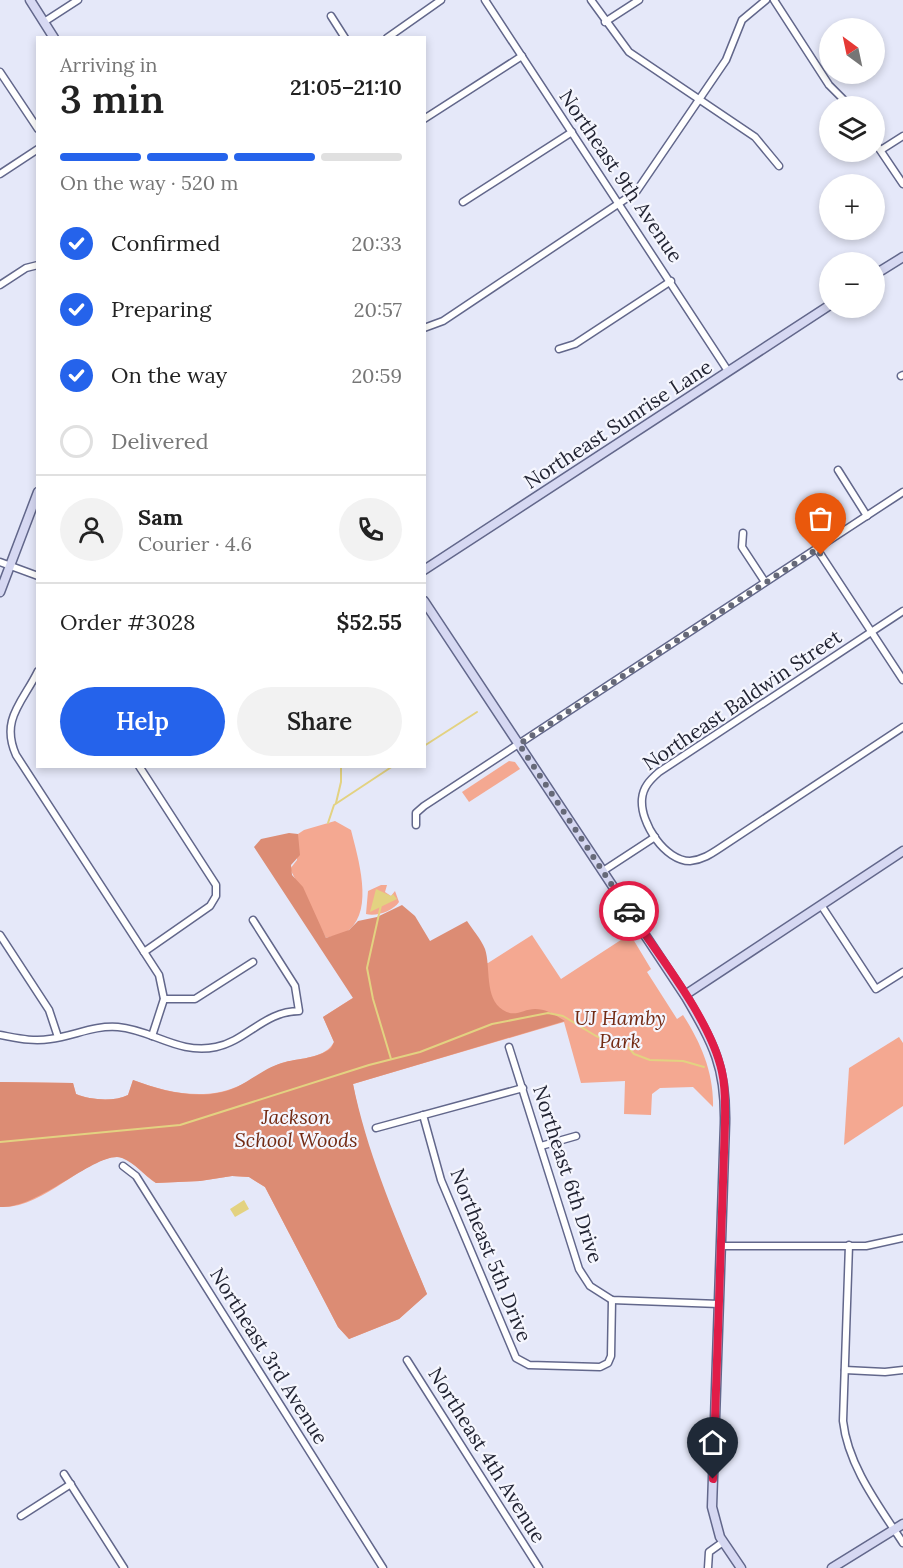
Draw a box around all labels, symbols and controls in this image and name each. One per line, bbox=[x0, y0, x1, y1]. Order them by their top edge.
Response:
north arrow bbox=[819, 18, 885, 84]
map controls bbox=[819, 18, 885, 318]
text: Arriving in bbox=[60, 52, 157, 77]
text: 21:05–21:10 bbox=[290, 73, 402, 101]
text: 3 min bbox=[60, 74, 164, 124]
street label: Northeast 9th Avenue bbox=[554, 85, 689, 267]
button: layers bbox=[819, 96, 885, 162]
text: On the way · 520 m bbox=[60, 170, 238, 195]
button: + bbox=[819, 174, 885, 240]
icon: check bbox=[60, 227, 93, 260]
text: Confirmed bbox=[111, 229, 220, 257]
text: 20:33 bbox=[352, 231, 402, 256]
button: − bbox=[819, 252, 885, 318]
icon: check bbox=[60, 293, 93, 326]
text: Preparing bbox=[111, 295, 211, 323]
text: 20:57 bbox=[354, 297, 402, 322]
street label: Northeast Sunrise Lane bbox=[519, 353, 716, 494]
icon: check bbox=[60, 359, 93, 392]
text: On the way bbox=[111, 361, 227, 389]
text: 20:59 bbox=[351, 363, 402, 388]
text: Delivered bbox=[111, 427, 209, 455]
pin bbox=[795, 493, 846, 555]
button: person bbox=[60, 498, 123, 561]
button: phone bbox=[339, 498, 402, 561]
icon: bag bbox=[804, 502, 837, 535]
text: Sam bbox=[138, 503, 183, 531]
text: Courier · 4.6 bbox=[138, 531, 252, 556]
text: Order #3028 bbox=[60, 608, 195, 636]
text: $52.55 bbox=[337, 608, 402, 636]
street label: Northeast Baldwin Street bbox=[638, 624, 846, 776]
button: Help bbox=[60, 687, 225, 756]
button: Share bbox=[237, 687, 402, 756]
courier bbox=[599, 881, 659, 941]
icon: car bbox=[613, 895, 646, 928]
park label: UJ Hamby Park bbox=[574, 1005, 666, 1053]
street label: Northeast 6th Drive bbox=[528, 1082, 609, 1266]
park label: Jackson School Woods bbox=[234, 1104, 358, 1152]
street label: Northeast 5th Drive bbox=[445, 1165, 538, 1345]
street label: Northeast 3rd Avenue bbox=[205, 1263, 334, 1449]
street label: Northeast 4th Avenue bbox=[423, 1362, 552, 1547]
pin bbox=[687, 1417, 738, 1479]
icon: home bbox=[696, 1426, 729, 1459]

